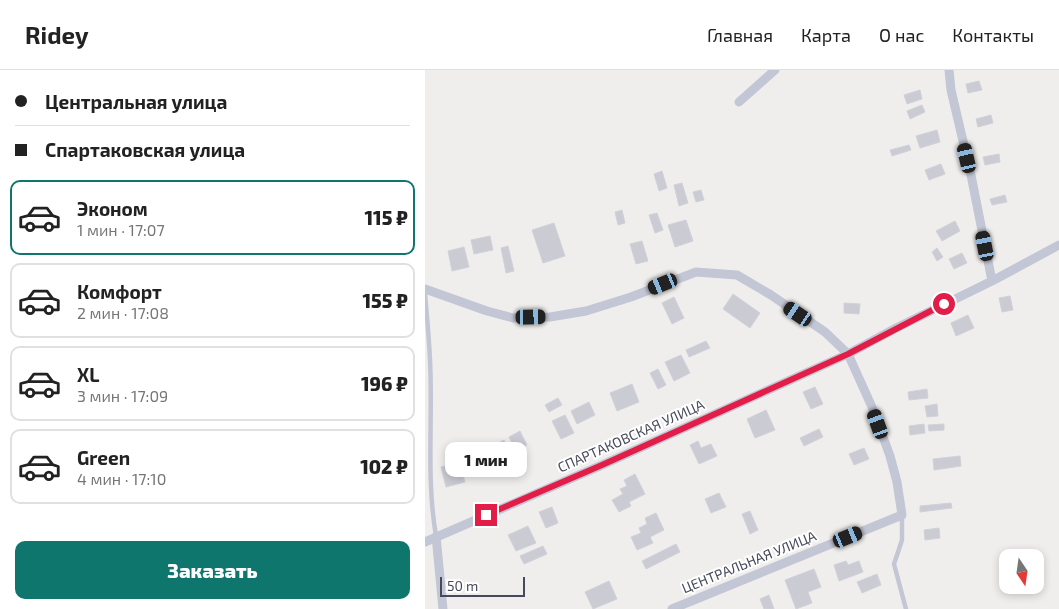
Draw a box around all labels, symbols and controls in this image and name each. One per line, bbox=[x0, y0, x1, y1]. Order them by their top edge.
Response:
text: Ridey bbox=[25, 20, 88, 49]
text: Главная bbox=[707, 24, 773, 46]
text: Карта bbox=[801, 24, 851, 46]
text: О нас bbox=[879, 24, 924, 46]
text: Контакты bbox=[952, 24, 1034, 46]
text: Центральная улица bbox=[45, 90, 227, 113]
text: Спартаковская улица bbox=[45, 138, 245, 161]
car bbox=[956, 142, 977, 174]
icon: car bbox=[17, 195, 62, 240]
text: Эконом bbox=[77, 197, 148, 220]
text: 115 ₽ bbox=[365, 206, 408, 229]
text: 1 мин · 17:07 bbox=[77, 220, 165, 239]
car bbox=[974, 230, 995, 262]
car bbox=[646, 271, 679, 297]
icon: car bbox=[17, 278, 62, 323]
text: Комфорт bbox=[77, 280, 162, 303]
text: 155 ₽ bbox=[362, 289, 408, 312]
route start bbox=[933, 293, 955, 315]
car bbox=[781, 299, 814, 329]
text: 2 мин · 17:08 bbox=[77, 303, 169, 322]
car bbox=[515, 309, 546, 325]
icon: car bbox=[17, 361, 62, 406]
text: XL bbox=[77, 363, 99, 386]
text: 196 ₽ bbox=[361, 372, 408, 395]
text: 3 мин · 17:09 bbox=[77, 386, 168, 405]
street label: СПАРТАКОВСКАЯ УЛИЦА bbox=[555, 395, 707, 476]
car bbox=[865, 407, 890, 441]
callout: 1 мин bbox=[445, 442, 527, 478]
icon: car bbox=[17, 444, 62, 489]
text: Green bbox=[77, 446, 130, 469]
text: 1 мин bbox=[464, 450, 508, 469]
text: 102 ₽ bbox=[360, 455, 408, 478]
text: 4 мин · 17:10 bbox=[77, 469, 166, 488]
route end bbox=[475, 504, 497, 526]
car bbox=[831, 524, 864, 550]
street label: ЦЕНТРАЛЬНАЯ УЛИЦА bbox=[679, 527, 819, 596]
button: Заказать bbox=[15, 541, 410, 599]
north arrow bbox=[999, 549, 1044, 594]
map controls bbox=[999, 549, 1044, 594]
scale bar bbox=[440, 574, 525, 597]
text: 50 m bbox=[447, 577, 478, 594]

